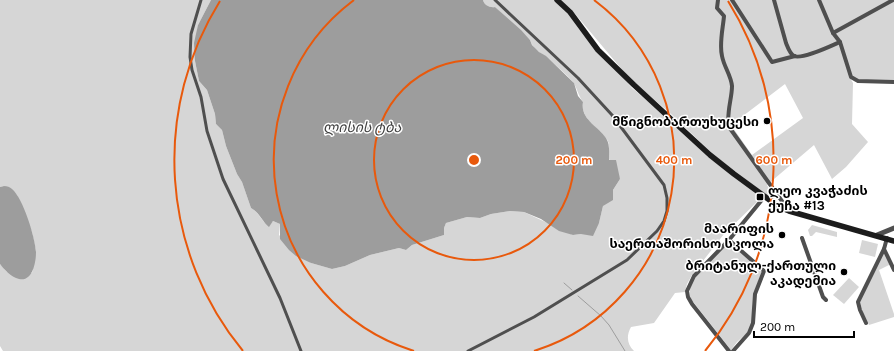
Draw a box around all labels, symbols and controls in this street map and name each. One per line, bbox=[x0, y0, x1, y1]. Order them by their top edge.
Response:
place label: მწიგნობართუხუცესი bbox=[612, 114, 759, 129]
marker: მწიგნობართუხუცესი bbox=[762, 116, 772, 126]
water label: ლისის ტბა bbox=[323, 119, 401, 136]
centre of rings bbox=[467, 153, 481, 167]
text: 200 m bbox=[556, 153, 592, 167]
text: 400 m bbox=[656, 153, 692, 167]
text: 600 m bbox=[756, 153, 792, 167]
place label: ლეო კვაჭაძის ქუჩა #13 bbox=[768, 183, 868, 213]
marker: ლეო კვაჭაძის ქუჩა #13 bbox=[755, 192, 765, 202]
place label: მაარიფის საერთაშორისო სკოლა bbox=[609, 221, 774, 252]
marker: მაარიფის საერთაშორისო სკოლა bbox=[777, 230, 787, 240]
place label: ბრიტანულ-ქართული აკადემია bbox=[686, 258, 836, 289]
marker: ბრიტანულ-ქართული აკადემია bbox=[839, 267, 849, 277]
scale bar bbox=[754, 313, 854, 339]
text: 200 m bbox=[760, 320, 795, 334]

